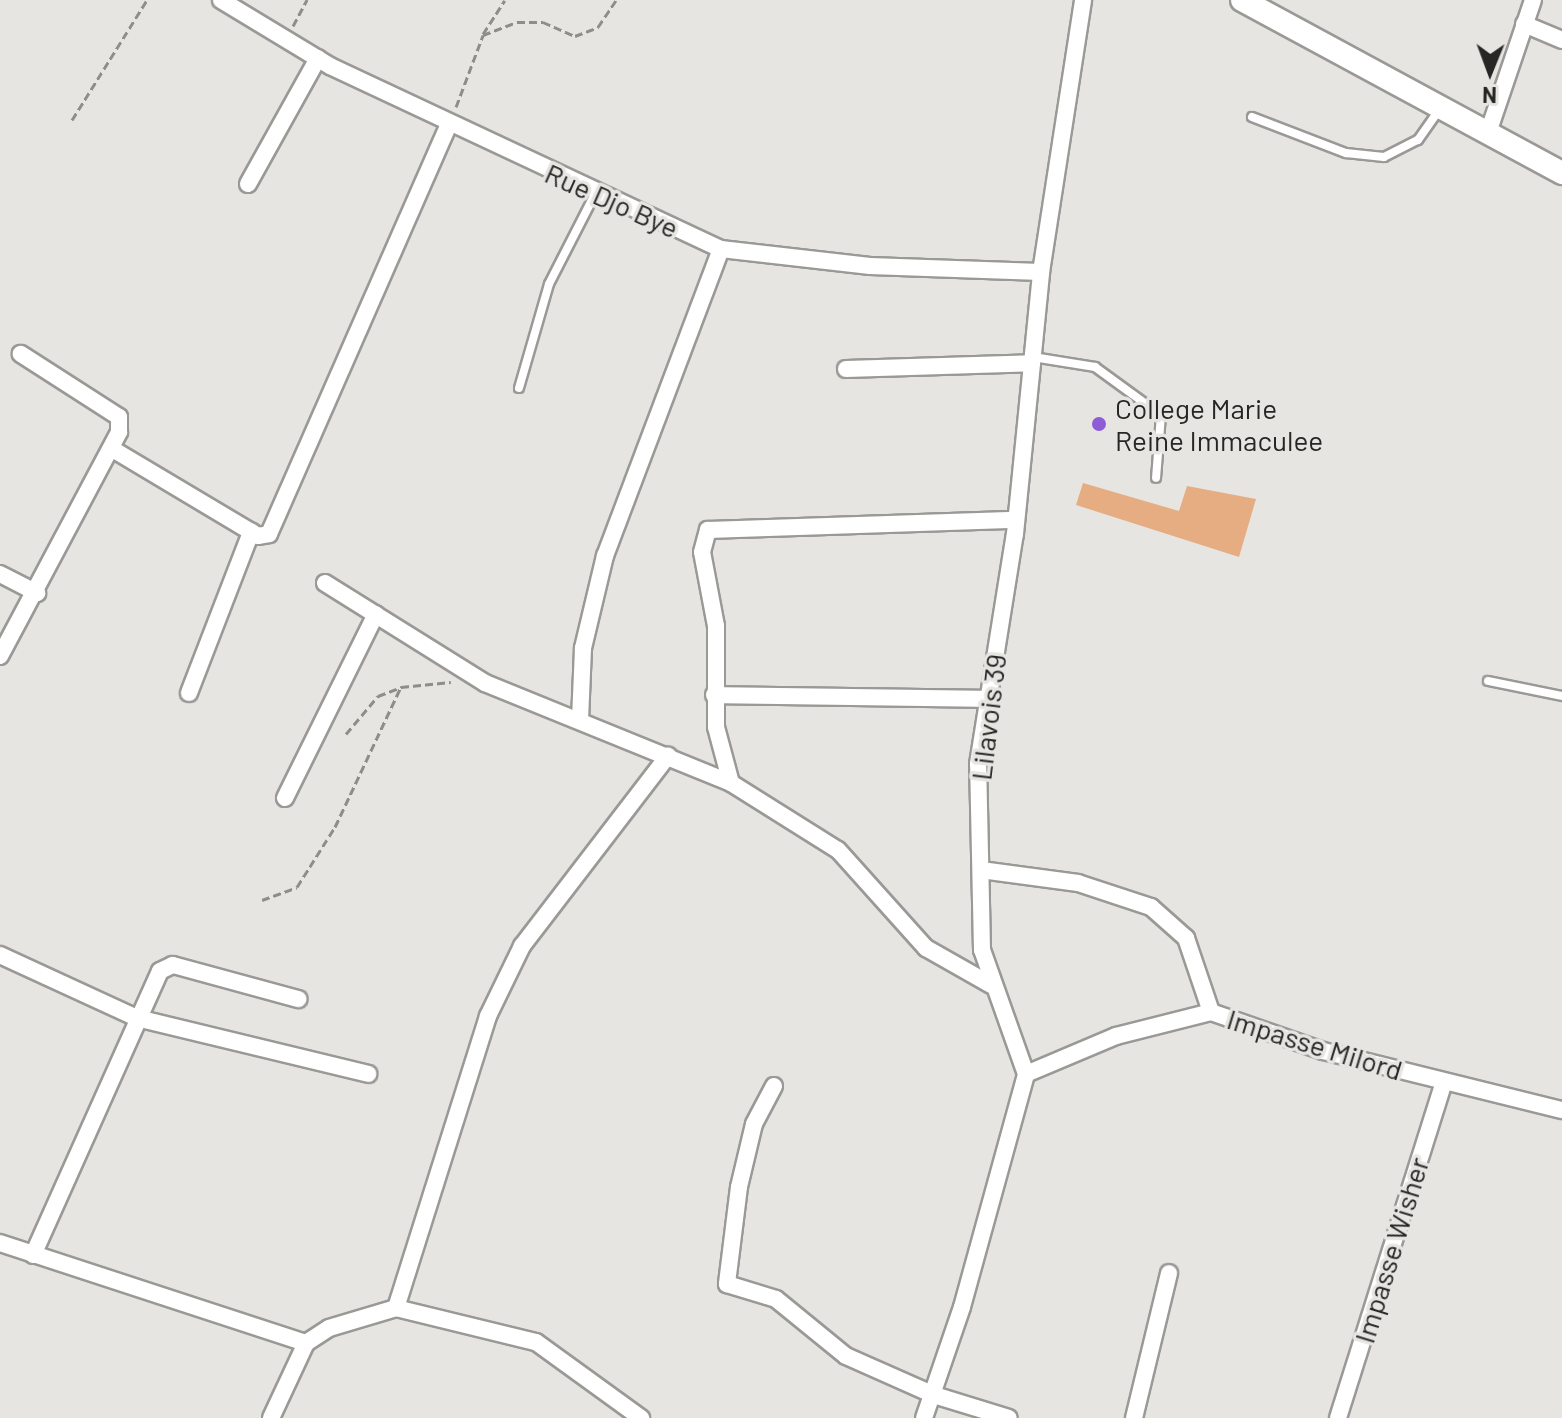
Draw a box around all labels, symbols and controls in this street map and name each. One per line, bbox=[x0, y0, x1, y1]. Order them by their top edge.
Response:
north arrow bbox=[1450, 32, 1530, 112]
text: N bbox=[1482, 83, 1497, 109]
street label: Rue Djo Bye bbox=[540, 156, 684, 244]
place label: College Marie Reine Immaculee bbox=[1115, 391, 1323, 457]
marker: College Marie Reine Immaculee bbox=[1090, 415, 1108, 433]
street label: Lilavois 39 bbox=[964, 652, 1012, 782]
street label: Impasse Milord bbox=[1223, 1001, 1407, 1087]
street label: Impasse Wisher bbox=[1347, 1153, 1435, 1347]

